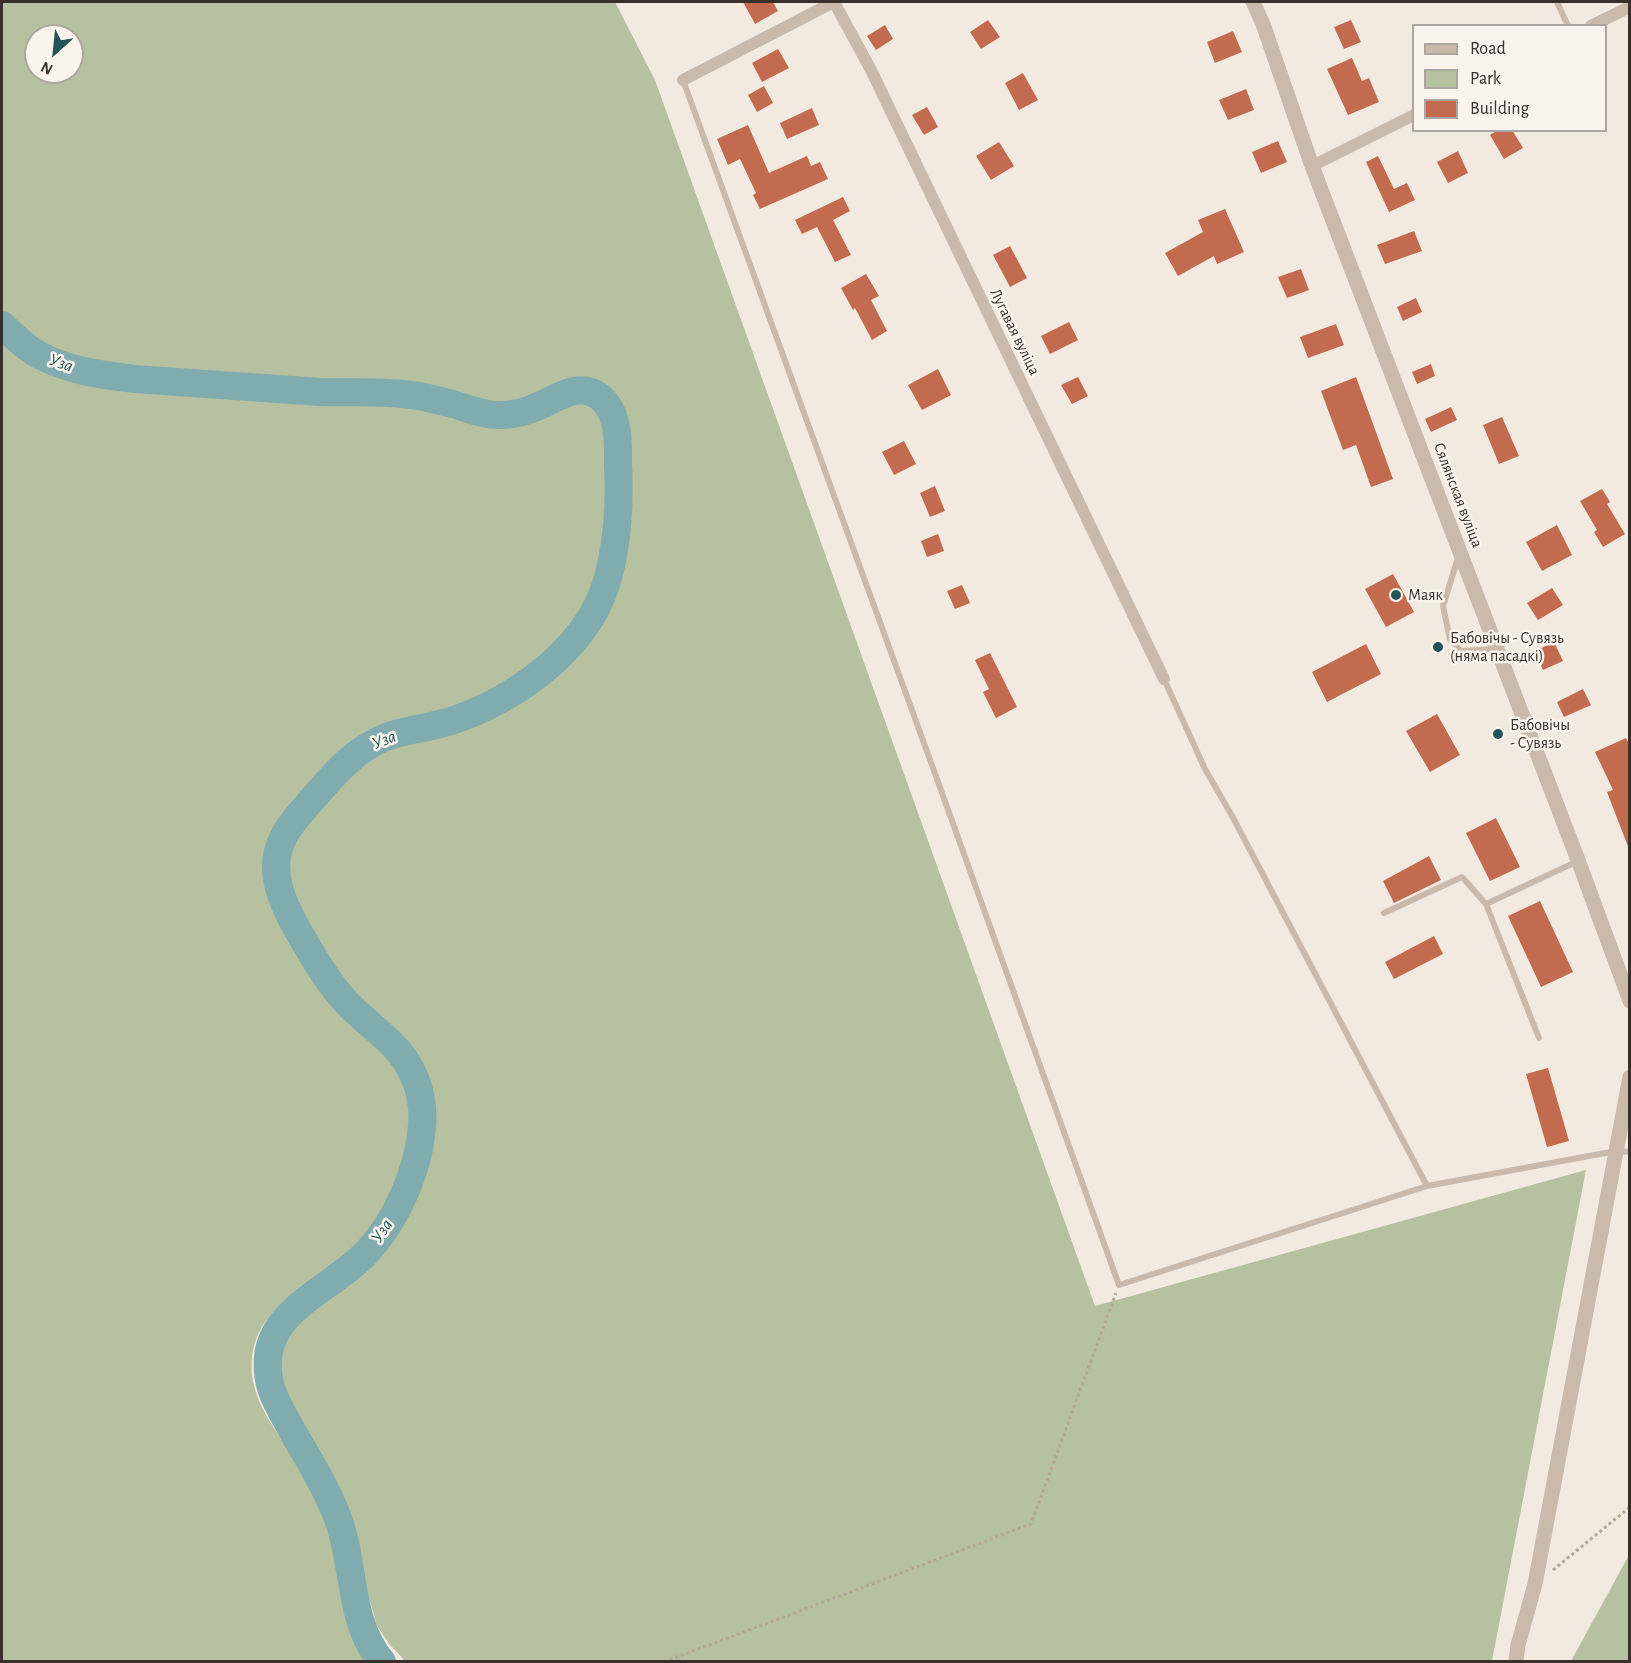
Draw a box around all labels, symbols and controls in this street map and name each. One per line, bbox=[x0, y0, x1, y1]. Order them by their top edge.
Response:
north arrow bbox=[24, 24, 84, 84]
legend bbox=[1412, 24, 1607, 132]
text: Road bbox=[1470, 40, 1506, 58]
text: N bbox=[38, 59, 55, 78]
text: Park bbox=[1470, 70, 1501, 88]
text: Building bbox=[1470, 100, 1529, 118]
street label: Лугавая вуліца bbox=[986, 286, 1044, 378]
water label: Уза bbox=[46, 349, 76, 377]
street label: Сялянская вуліца bbox=[1429, 440, 1487, 550]
place label: Маяк bbox=[1408, 585, 1443, 605]
marker: Маяк bbox=[1389, 588, 1403, 602]
place label: Бабовічы - Сувязь (няма пасадкі) bbox=[1450, 628, 1564, 666]
marker: Бабовічы - Сувязь (няма пасадкі) bbox=[1431, 640, 1445, 654]
place label: Бабовічы - Сувязь bbox=[1510, 715, 1570, 753]
water label: Уза bbox=[369, 726, 399, 754]
marker: Бабовічы - Сувязь bbox=[1491, 727, 1505, 741]
water label: Уза bbox=[366, 1215, 398, 1247]

